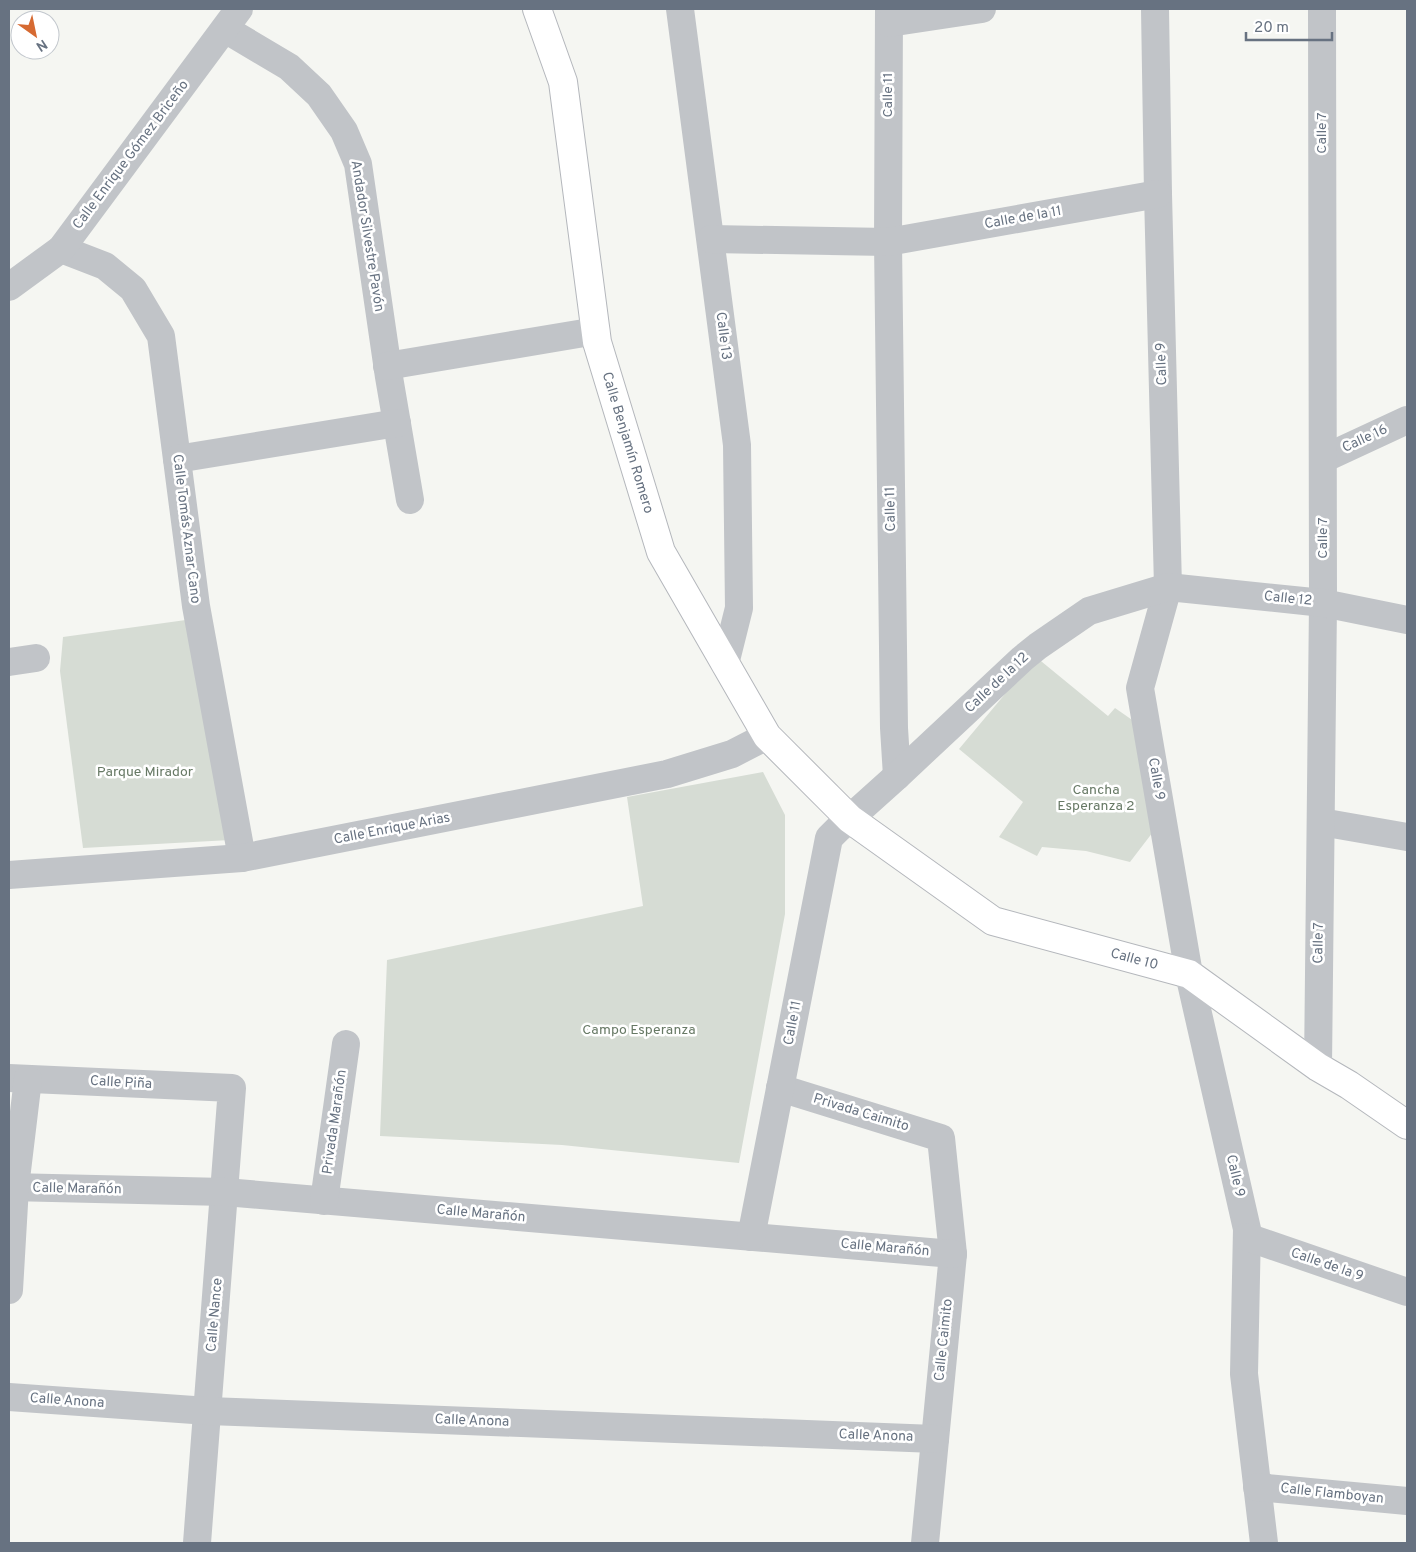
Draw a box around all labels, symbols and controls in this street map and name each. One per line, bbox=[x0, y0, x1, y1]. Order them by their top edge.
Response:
north arrow bbox=[10, 10, 60, 60]
scale bar bbox=[1246, 10, 1332, 42]
text: 20 m bbox=[1254, 19, 1289, 38]
text: N bbox=[32, 35, 50, 55]
street label: Calle 11 bbox=[880, 72, 897, 118]
street label: Calle Enrique Gómez Briceño bbox=[69, 77, 193, 233]
street label: Calle 7 bbox=[1314, 112, 1331, 154]
street label: Andador Silvestre Pavón bbox=[347, 159, 387, 313]
street label: Calle de la 11 bbox=[983, 203, 1063, 233]
street label: Calle 13 bbox=[712, 311, 734, 361]
street label: Calle 9 bbox=[1153, 342, 1171, 386]
street label: Calle Benjamín Romero bbox=[598, 370, 657, 516]
street label: Calle 16 bbox=[1340, 421, 1390, 457]
street label: Calle Tomás Aznar Cano bbox=[168, 453, 204, 605]
street label: Calle 11 bbox=[882, 486, 900, 532]
street label: Calle 7 bbox=[1315, 517, 1332, 559]
street label: Calle 12 bbox=[1263, 588, 1313, 610]
street label: Calle de la 12 bbox=[961, 649, 1033, 717]
street label: Calle 9 bbox=[1144, 756, 1168, 802]
park label: Parque Mirador bbox=[97, 764, 194, 781]
park label: Cancha Esperanza 2 bbox=[1057, 782, 1135, 815]
street label: Calle Enrique Arias bbox=[332, 809, 452, 849]
street label: Calle 7 bbox=[1310, 922, 1328, 964]
street label: Calle 10 bbox=[1109, 945, 1160, 974]
street label: Calle 11 bbox=[780, 999, 806, 1047]
park label: Campo Esperanza bbox=[582, 1022, 696, 1039]
street label: Privada Marañón bbox=[319, 1069, 351, 1175]
street label: Calle Piña bbox=[89, 1073, 153, 1093]
street label: Privada Caimito bbox=[811, 1090, 911, 1136]
street label: Calle 9 bbox=[1222, 1153, 1248, 1199]
street label: Calle Marañón bbox=[32, 1180, 122, 1198]
street label: Calle Marañón bbox=[436, 1202, 526, 1226]
street label: Calle Marañón bbox=[840, 1236, 930, 1260]
street label: Calle de la 9 bbox=[1288, 1245, 1366, 1285]
street label: Calle Nance bbox=[203, 1277, 227, 1353]
street label: Calle Caimito bbox=[931, 1298, 957, 1382]
street label: Calle Anona bbox=[29, 1390, 105, 1412]
street label: Calle Anona bbox=[434, 1411, 510, 1431]
street label: Calle Anona bbox=[838, 1426, 914, 1446]
street label: Calle Flamboyan bbox=[1279, 1480, 1385, 1508]

